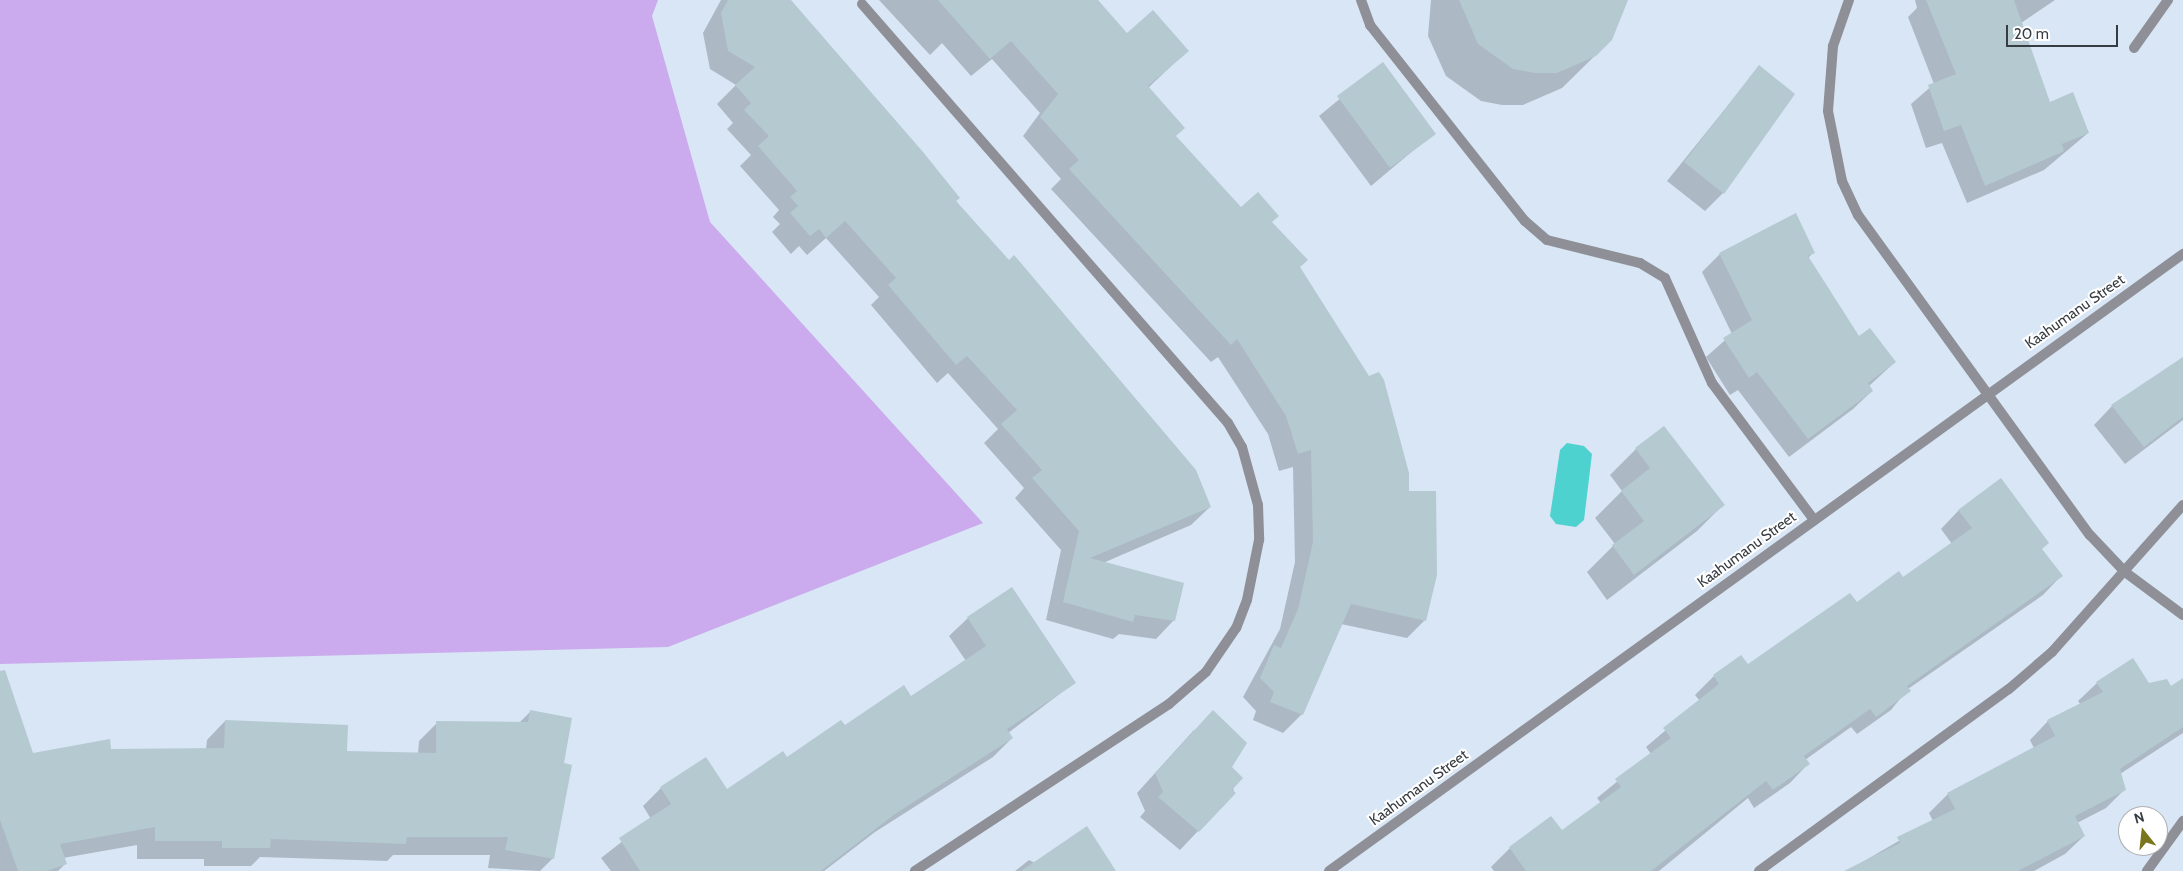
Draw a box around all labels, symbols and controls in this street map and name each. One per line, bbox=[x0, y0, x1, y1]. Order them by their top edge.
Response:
scale bar bbox=[2008, 15, 2120, 47]
text: 20 m bbox=[2014, 25, 2049, 43]
street label: Kaahumanu Street bbox=[2022, 271, 2128, 353]
street label: Kaahumanu Street bbox=[1694, 508, 1800, 592]
street label: Kaahumanu Street bbox=[1366, 746, 1472, 830]
north arrow bbox=[2118, 806, 2168, 856]
text: N bbox=[2132, 808, 2146, 828]

